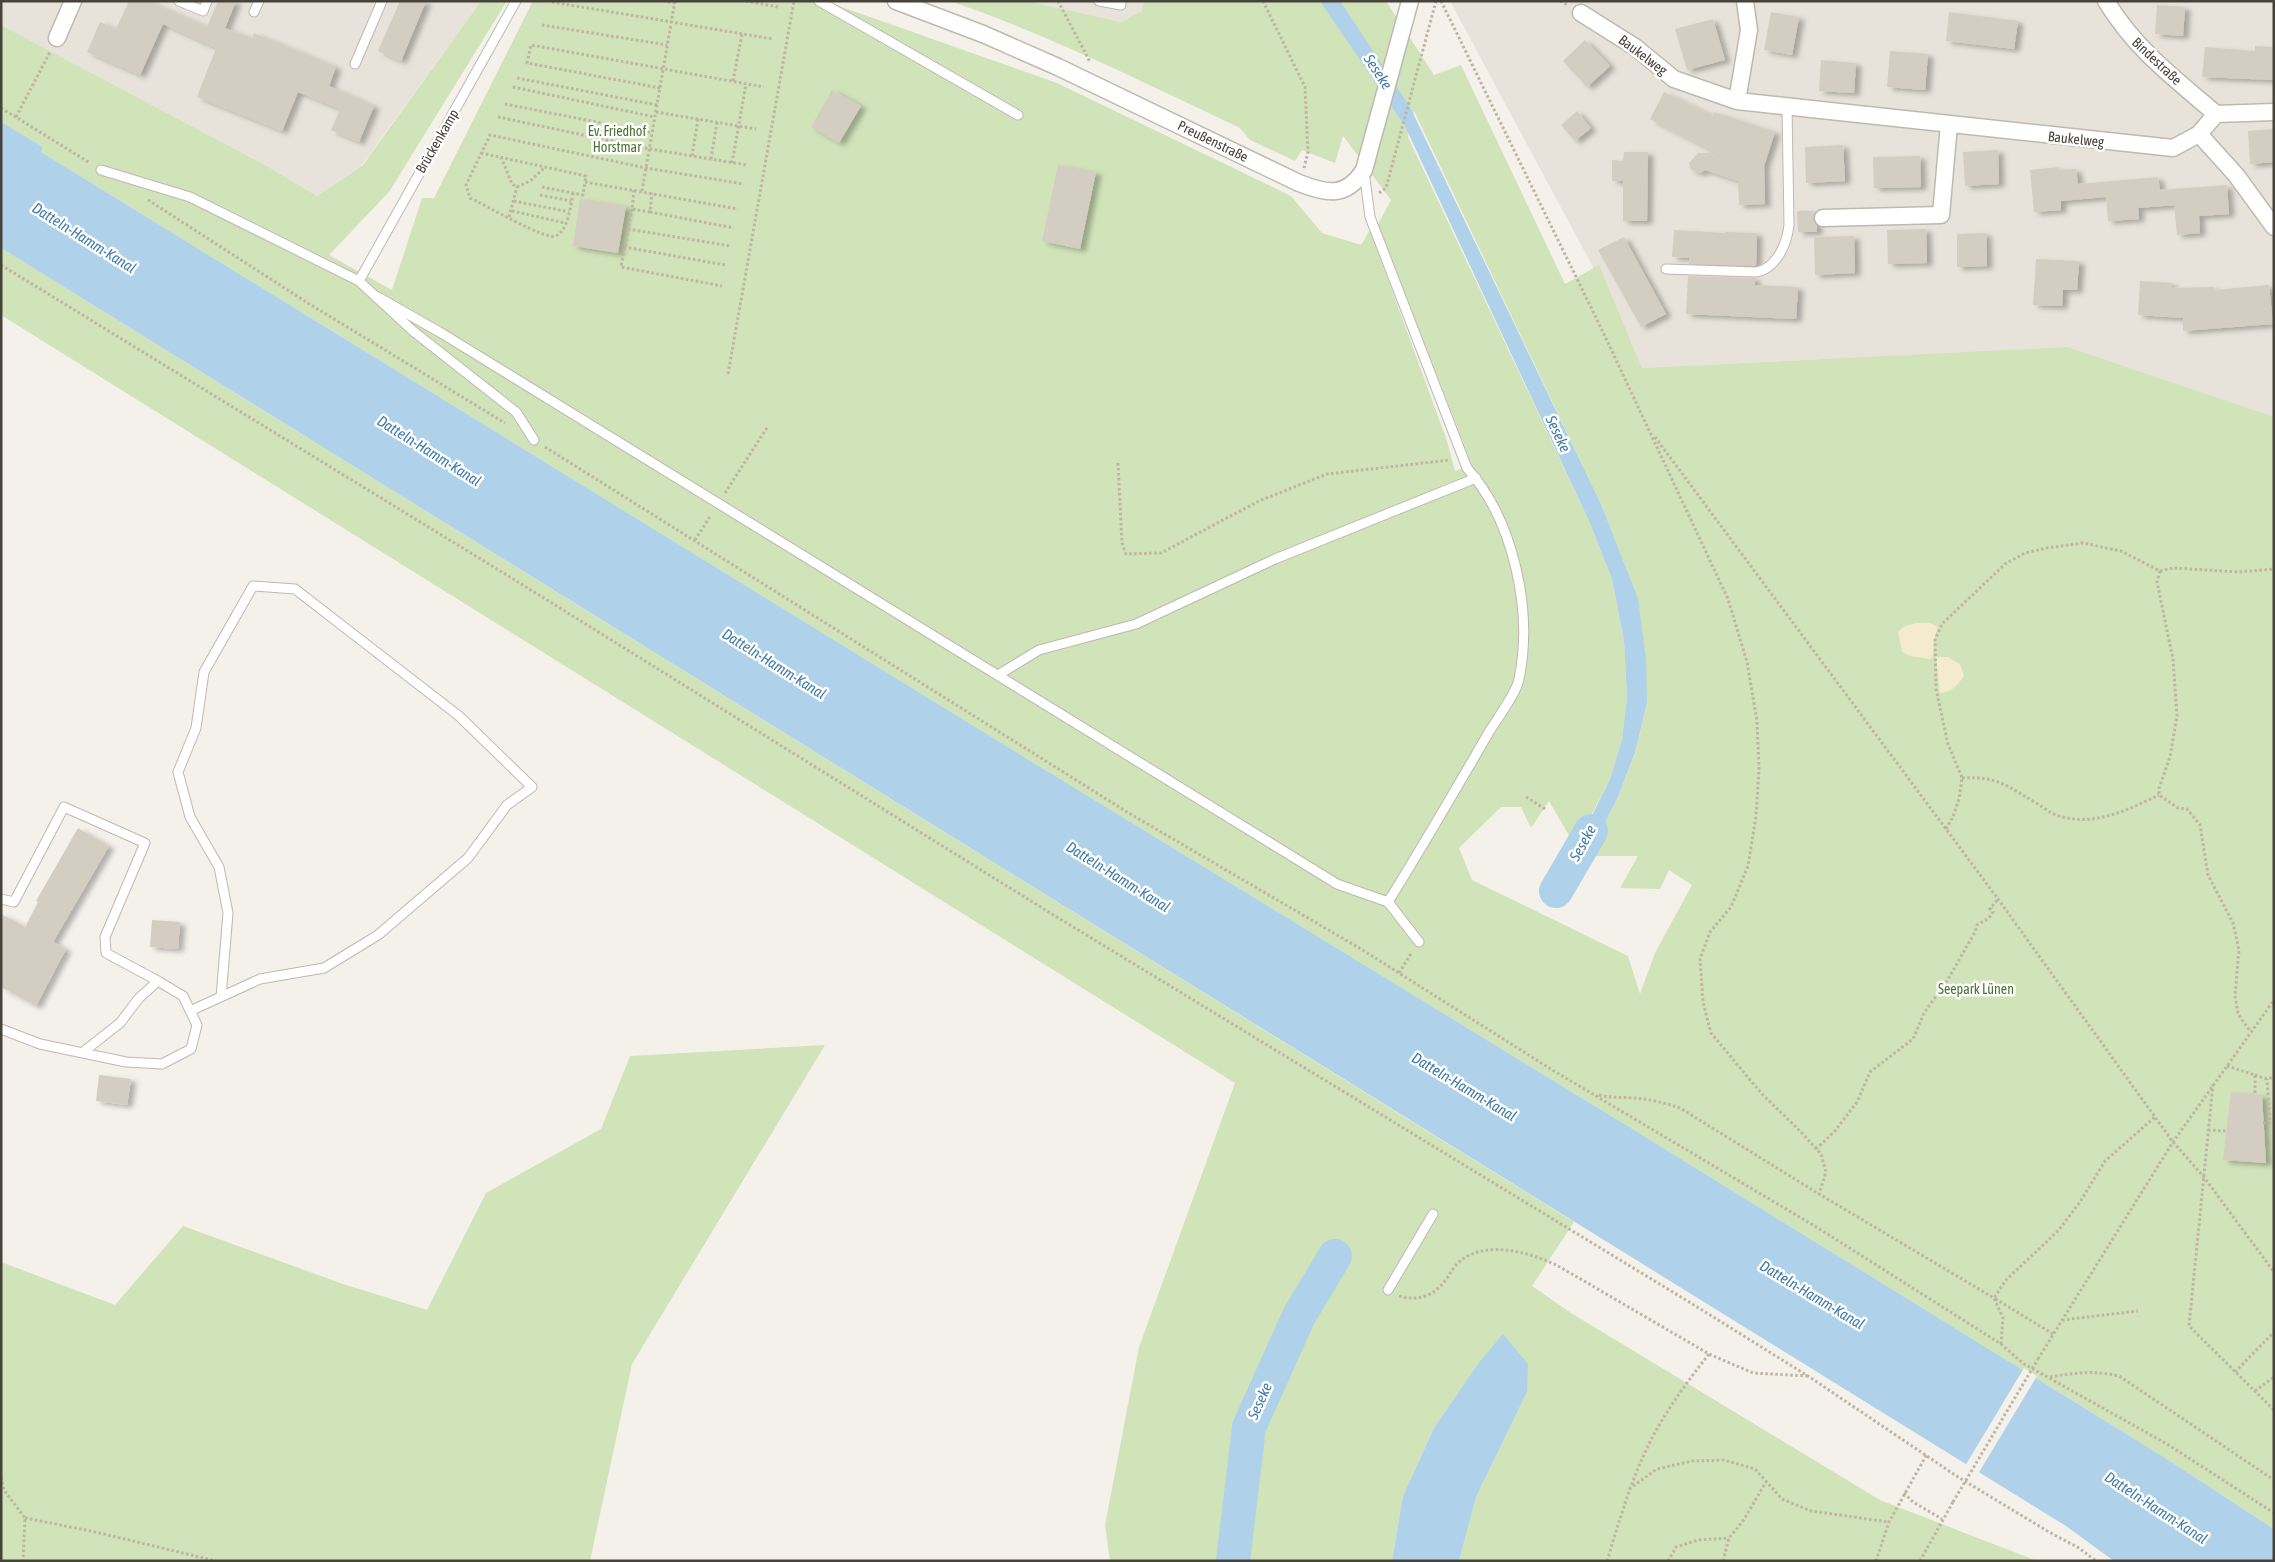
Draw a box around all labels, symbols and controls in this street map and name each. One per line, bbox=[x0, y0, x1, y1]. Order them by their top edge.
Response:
street label: Baukelweg bbox=[1616, 32, 1670, 78]
street label: Bindestraße bbox=[2129, 34, 2185, 88]
water label: Seseke bbox=[1360, 50, 1396, 93]
street label: Brückenkamp bbox=[412, 106, 462, 176]
street label: Preußenstraße bbox=[1175, 117, 1251, 165]
park label: Ev. Friedhof Horstmar bbox=[588, 123, 646, 155]
street label: Baukelweg bbox=[2047, 128, 2105, 150]
water label: Datteln-Hamm-Kanal bbox=[29, 199, 139, 276]
water label: Datteln-Hamm-Kanal bbox=[374, 412, 484, 489]
water label: Seseke bbox=[1542, 412, 1574, 455]
water label: Datteln-Hamm-Kanal bbox=[719, 625, 829, 702]
water label: Seseke bbox=[1565, 822, 1599, 865]
water label: Datteln-Hamm-Kanal bbox=[1063, 838, 1173, 915]
park label: Seepark Lünen bbox=[1938, 981, 2014, 997]
water label: Datteln-Hamm-Kanal bbox=[1409, 1049, 1520, 1125]
water label: Datteln-Hamm-Kanal bbox=[1757, 1257, 1868, 1333]
water label: Seseke bbox=[1244, 1380, 1275, 1423]
water label: Datteln-Hamm-Kanal bbox=[2102, 1468, 2211, 1547]

